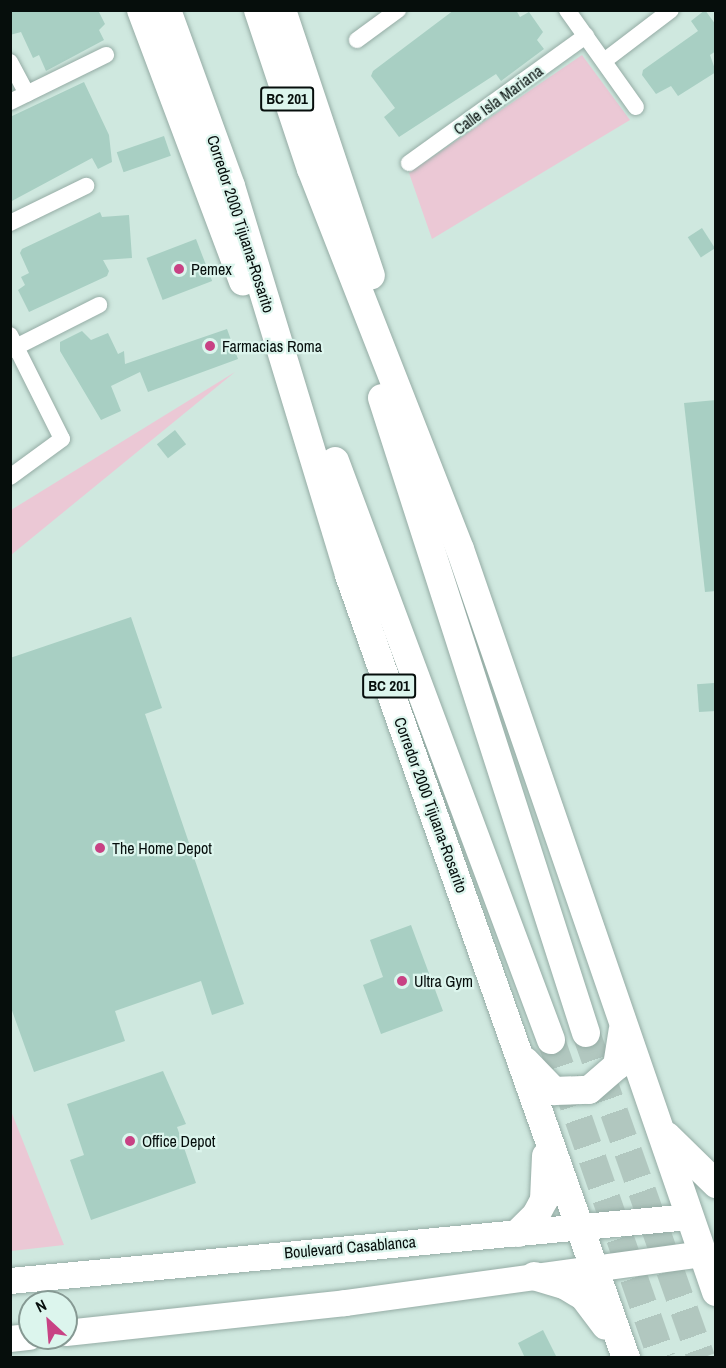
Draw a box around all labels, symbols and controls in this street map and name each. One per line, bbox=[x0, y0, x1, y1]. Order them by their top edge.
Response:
street label: Calle Isla Mariana bbox=[450, 61, 546, 139]
road number: BC 201 bbox=[260, 87, 314, 111]
street label: Corredor 2000 Tijuana-Rosarito bbox=[203, 133, 279, 315]
place label: Pemex bbox=[191, 259, 232, 279]
marker: Pemex bbox=[172, 262, 186, 276]
place label: Farmacias Roma bbox=[222, 336, 322, 356]
marker: Farmacias Roma bbox=[203, 339, 217, 353]
road number: BC 201 bbox=[362, 674, 416, 698]
street label: Corredor 2000 Tijuana-Rosarito bbox=[390, 714, 472, 896]
place label: The Home Depot bbox=[112, 838, 212, 858]
marker: The Home Depot bbox=[93, 841, 107, 855]
place label: Ultra Gym bbox=[414, 971, 473, 991]
marker: Ultra Gym bbox=[395, 974, 409, 988]
place label: Office Depot bbox=[142, 1131, 215, 1151]
marker: Office Depot bbox=[123, 1134, 137, 1148]
street label: Boulevard Casablanca bbox=[283, 1232, 417, 1262]
north arrow bbox=[18, 1290, 78, 1350]
text: N bbox=[32, 1294, 50, 1318]

